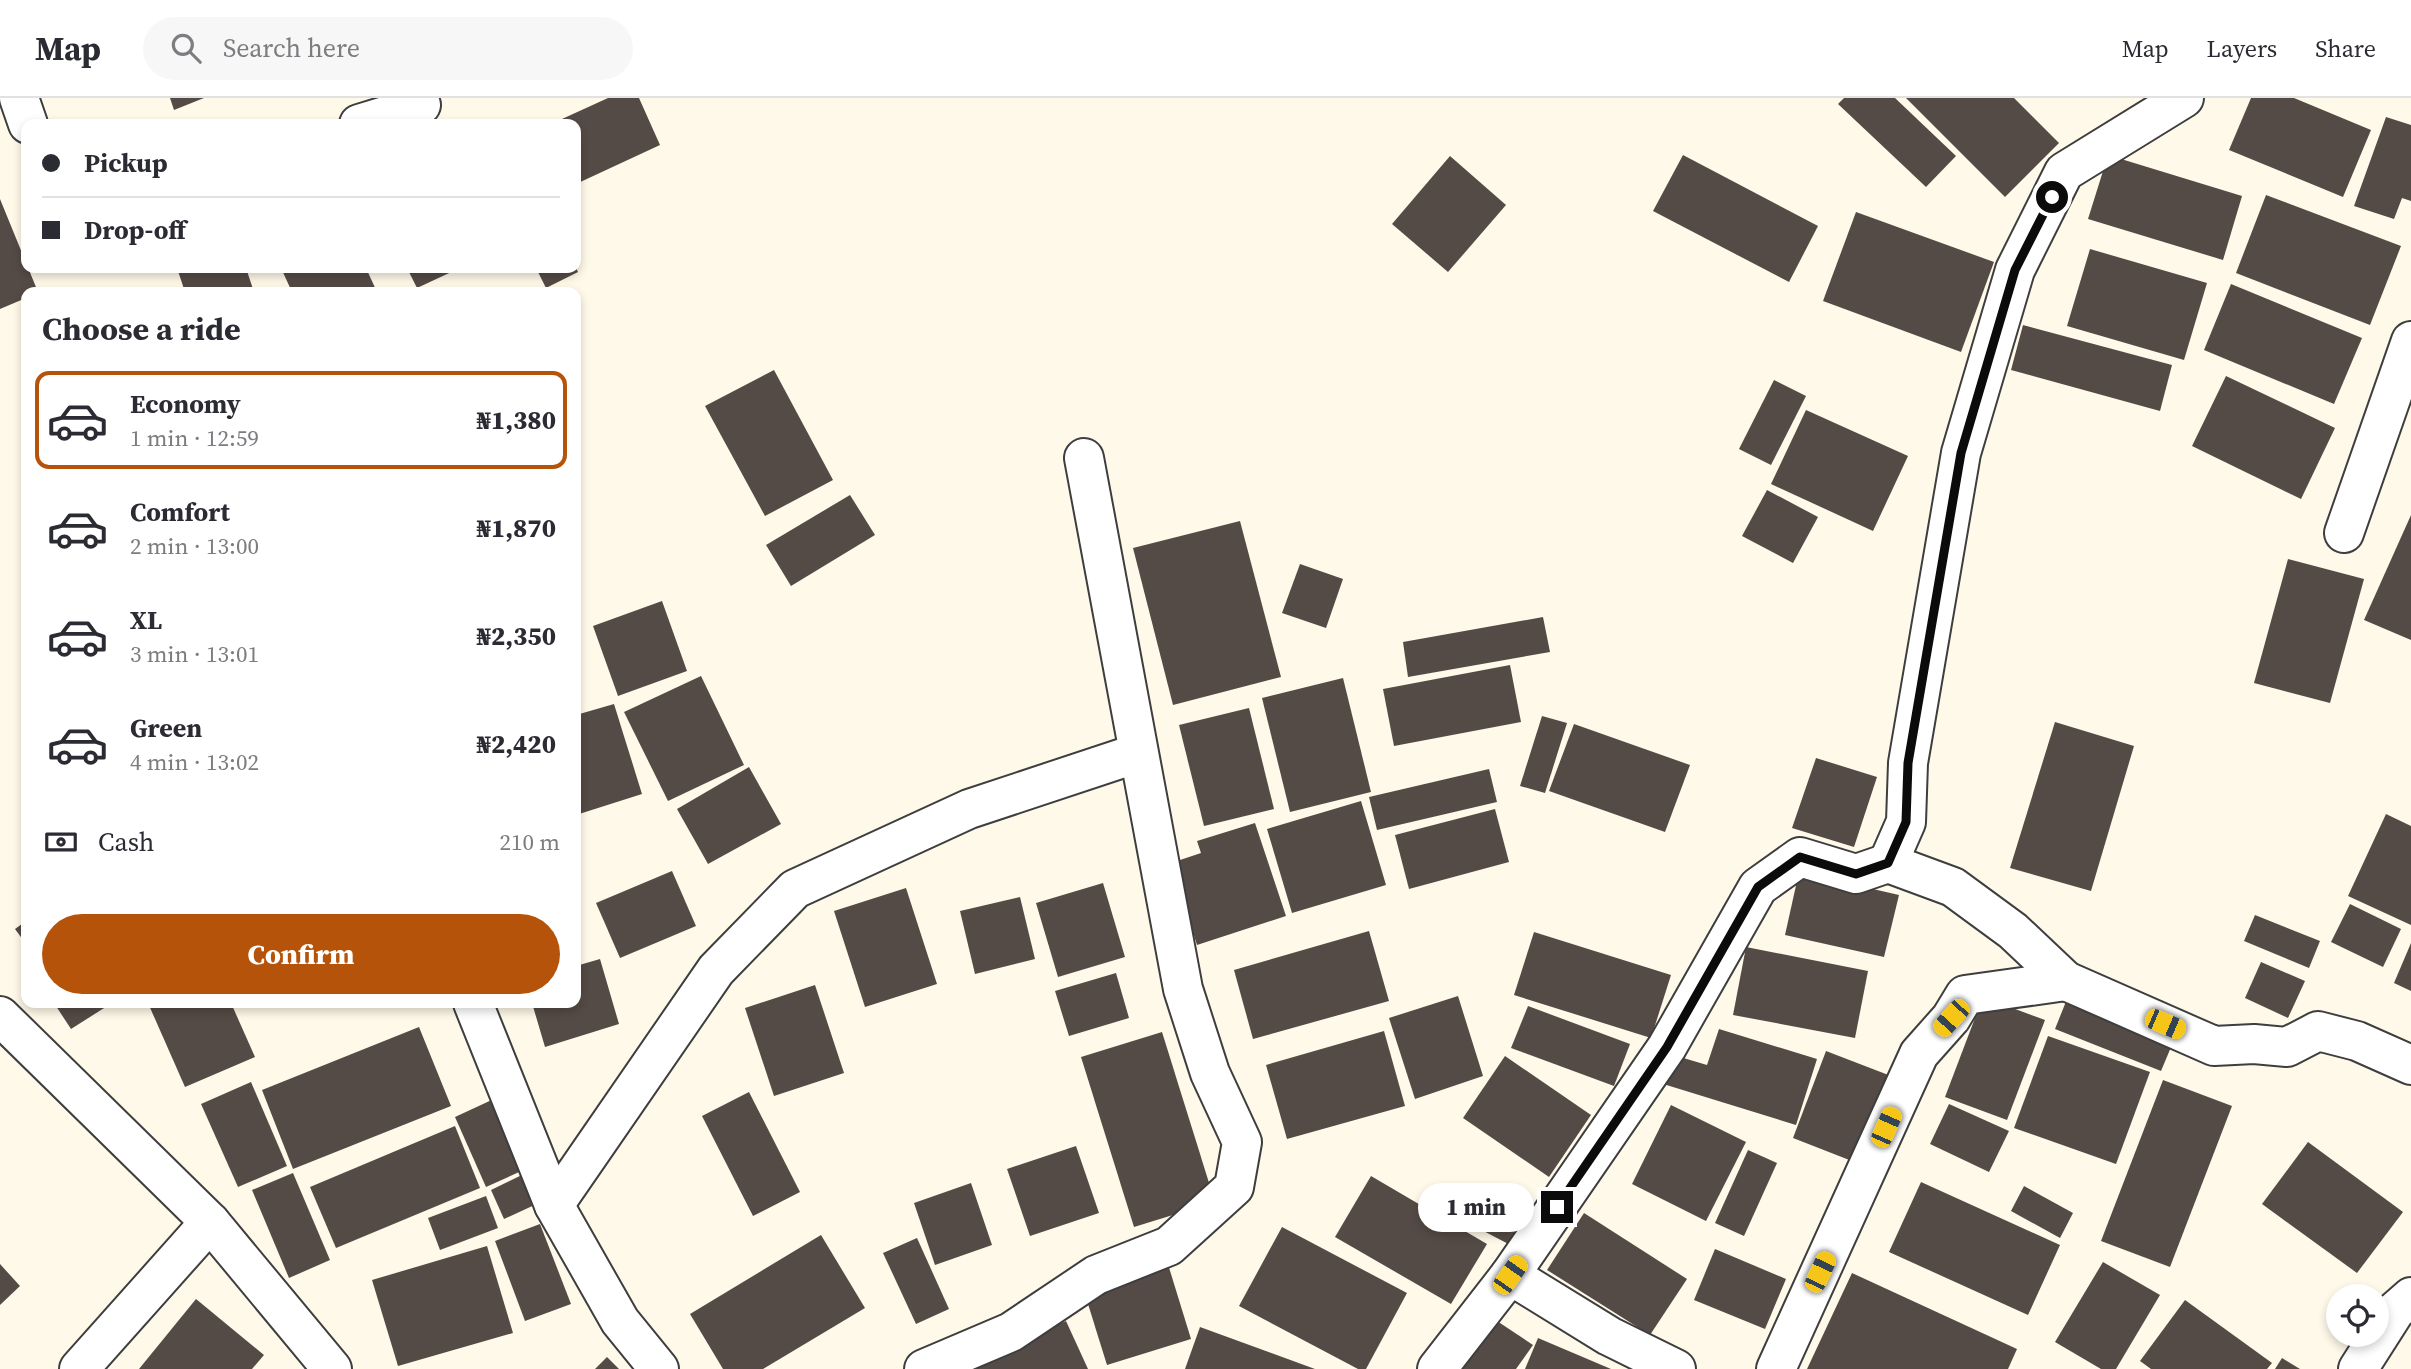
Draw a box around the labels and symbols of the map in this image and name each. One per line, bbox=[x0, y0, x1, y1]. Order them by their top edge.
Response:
route start bbox=[2036, 181, 2068, 213]
car bbox=[1930, 995, 1973, 1041]
car bbox=[2142, 1006, 2189, 1042]
car bbox=[1868, 1104, 1905, 1150]
callout: 1 min bbox=[1417, 1182, 1532, 1232]
route end bbox=[1541, 1191, 1573, 1223]
car bbox=[1802, 1249, 1839, 1295]
car bbox=[1490, 1252, 1531, 1298]

